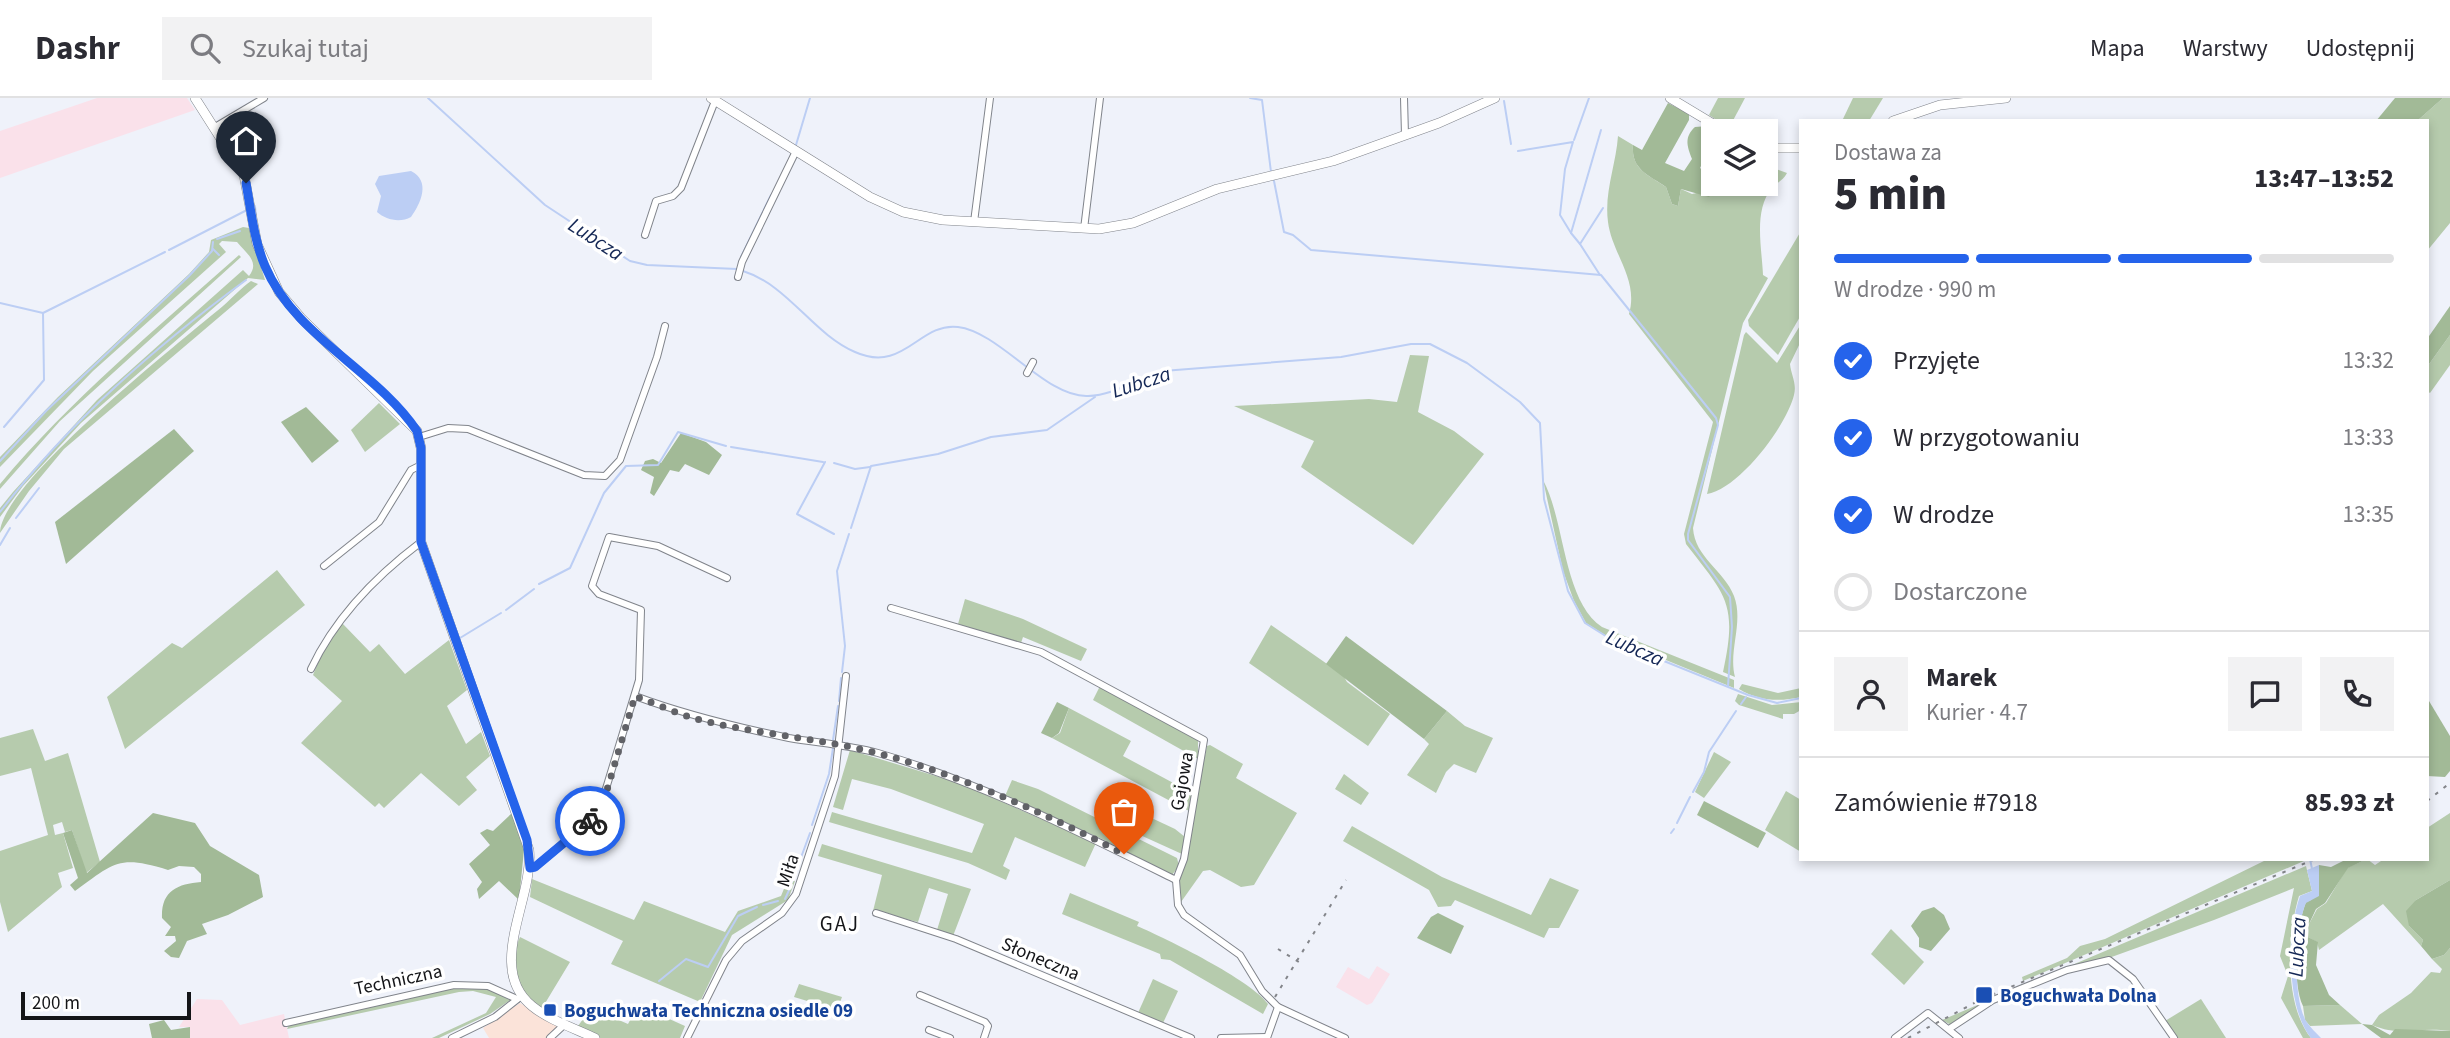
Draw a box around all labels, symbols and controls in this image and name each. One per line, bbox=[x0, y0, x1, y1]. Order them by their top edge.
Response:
search box bbox=[162, 17, 652, 80]
text: Dashr bbox=[35, 25, 120, 72]
icon: search bbox=[186, 29, 224, 67]
text: Szukaj tutaj bbox=[242, 30, 369, 67]
text: Mapa bbox=[2090, 31, 2145, 66]
text: Warstwy bbox=[2183, 31, 2268, 66]
text: Udostępnij bbox=[2306, 31, 2415, 66]
pin bbox=[216, 111, 276, 183]
map controls bbox=[1701, 119, 1778, 196]
button: layers bbox=[1701, 119, 1778, 196]
icon: home bbox=[227, 122, 265, 160]
text: Dostawa za bbox=[1834, 136, 1942, 169]
text: 13:47–13:52 bbox=[2254, 160, 2394, 197]
text: 5 min bbox=[1834, 162, 1947, 227]
water label: Lubcza bbox=[562, 210, 630, 268]
text: W drodze · 990 m bbox=[1834, 273, 1996, 306]
icon: check bbox=[1834, 342, 1872, 380]
text: Przyjęte bbox=[1893, 342, 1980, 379]
text: 13:32 bbox=[2343, 344, 2394, 377]
water label: Lubcza bbox=[1108, 358, 1174, 406]
icon: check bbox=[1834, 419, 1872, 457]
text: W przygotowaniu bbox=[1893, 419, 2080, 456]
text: 13:33 bbox=[2343, 421, 2394, 454]
icon: check bbox=[1834, 496, 1872, 534]
text: W drodze bbox=[1893, 496, 1994, 533]
text: 13:35 bbox=[2343, 498, 2394, 531]
text: Dostarczone bbox=[1893, 573, 2027, 610]
water label: Lubcza bbox=[1601, 622, 1669, 674]
button: person bbox=[1834, 657, 1908, 731]
button: chat bbox=[2228, 657, 2302, 731]
button: phone bbox=[2320, 657, 2394, 731]
text: Marek bbox=[1926, 659, 1997, 696]
text: Kurier · 4.7 bbox=[1926, 696, 2028, 729]
street label: Gajowa bbox=[1164, 750, 1201, 813]
pin bbox=[1094, 782, 1154, 854]
text: Zamówienie #7918 bbox=[1834, 784, 2038, 821]
text: 85.93 zł bbox=[2305, 784, 2394, 821]
courier bbox=[555, 786, 625, 856]
icon: bag bbox=[1105, 793, 1143, 831]
icon: bike bbox=[571, 802, 609, 840]
street label: Miła bbox=[770, 850, 807, 891]
district label: GAJ bbox=[820, 909, 860, 939]
water label: Lubcza bbox=[2280, 916, 2314, 978]
street label: Słoneczna bbox=[997, 931, 1084, 988]
street label: Techniczna bbox=[352, 958, 445, 1003]
place label: Boguchwała Dolna bbox=[2000, 983, 2157, 1010]
marker: Boguchwała Dolna bbox=[1974, 985, 1994, 1005]
scale bar bbox=[21, 989, 191, 1021]
text: 200 m bbox=[32, 990, 80, 1017]
place label: Boguchwała Techniczna osiedle 09 bbox=[564, 998, 853, 1025]
marker: Boguchwała Techniczna osiedle 09 bbox=[542, 1002, 558, 1018]

